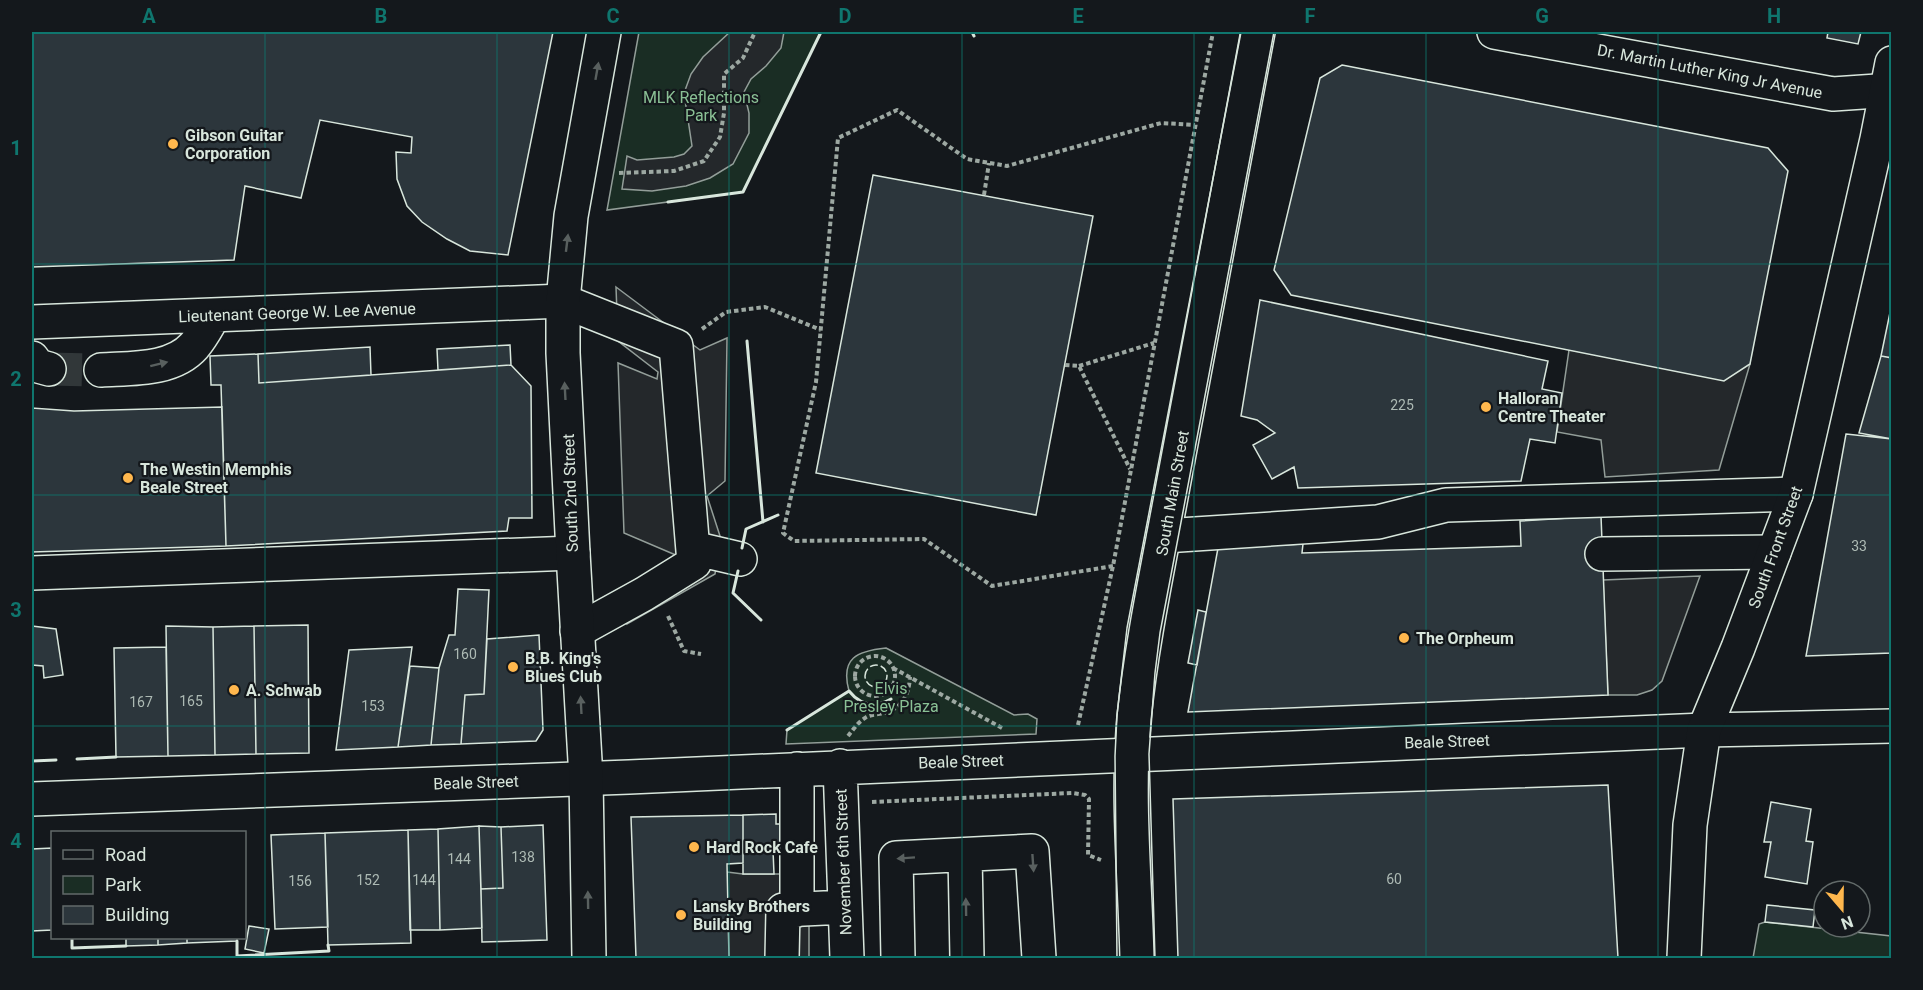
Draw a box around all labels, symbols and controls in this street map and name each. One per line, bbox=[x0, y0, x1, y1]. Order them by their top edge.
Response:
text: A bbox=[142, 4, 156, 28]
text: B bbox=[375, 4, 387, 28]
text: C bbox=[606, 4, 620, 28]
text: D bbox=[839, 4, 852, 28]
text: E bbox=[1072, 4, 1084, 28]
text: F bbox=[1305, 4, 1316, 28]
text: G bbox=[1535, 4, 1549, 28]
text: H bbox=[1767, 4, 1781, 28]
street label: Dr. Martin Luther King Jr Avenue bbox=[1596, 40, 1824, 103]
one-way arrow bbox=[593, 61, 602, 80]
park label: MLK Reflections Park bbox=[643, 88, 759, 125]
place label: Gibson Guitar Corporation bbox=[185, 126, 283, 163]
text: 1 bbox=[10, 136, 22, 160]
marker: Gibson Guitar Corporation bbox=[166, 137, 180, 151]
one-way arrow bbox=[563, 233, 572, 252]
street label: Lieutenant George W. Lee Avenue bbox=[178, 299, 416, 326]
one-way arrow bbox=[149, 358, 168, 368]
text: 2 bbox=[10, 367, 22, 391]
one-way arrow bbox=[561, 382, 570, 401]
place label: Halloran Centre Theater bbox=[1498, 389, 1606, 426]
house number: 225 bbox=[1390, 397, 1414, 413]
marker: Halloran Centre Theater bbox=[1479, 400, 1493, 414]
street label: South Main Street bbox=[1152, 429, 1193, 557]
street label: South 2nd Street bbox=[559, 433, 582, 553]
place label: The Westin Memphis Beale Street bbox=[140, 460, 292, 497]
marker: The Westin Memphis Beale Street bbox=[121, 471, 135, 485]
street label: South Front Street bbox=[1745, 483, 1806, 611]
house number: 33 bbox=[1851, 538, 1867, 554]
text: 3 bbox=[10, 598, 22, 622]
place label: The Orpheum bbox=[1416, 629, 1514, 648]
marker: The Orpheum bbox=[1397, 631, 1411, 645]
house number: 160 bbox=[453, 646, 477, 662]
place label: B.B. King's Blues Club bbox=[525, 649, 602, 686]
marker: B.B. King's Blues Club bbox=[506, 660, 520, 674]
park label: Elvis Presley Plaza bbox=[843, 679, 939, 716]
place label: A. Schwab bbox=[246, 681, 322, 700]
marker: A. Schwab bbox=[227, 683, 241, 697]
house number: 165 bbox=[179, 693, 203, 709]
house number: 167 bbox=[129, 694, 153, 710]
one-way arrow bbox=[577, 696, 586, 715]
house number: 153 bbox=[361, 698, 385, 714]
street label: Beale Street bbox=[1404, 731, 1490, 752]
street label: Beale Street bbox=[918, 751, 1004, 772]
street label: Beale Street bbox=[433, 772, 519, 793]
street label: November 6th Street bbox=[831, 788, 856, 936]
text: 4 bbox=[10, 829, 22, 853]
legend bbox=[51, 831, 246, 939]
place label: Hard Rock Cafe bbox=[706, 838, 818, 857]
marker: Hard Rock Cafe bbox=[687, 840, 701, 854]
text: Road bbox=[105, 844, 146, 865]
house number: 138 bbox=[511, 849, 535, 865]
house number: 144 bbox=[447, 851, 471, 867]
one-way arrow bbox=[897, 853, 916, 863]
one-way arrow bbox=[1028, 854, 1037, 873]
house number: 60 bbox=[1386, 871, 1402, 887]
house number: 152 bbox=[356, 872, 380, 888]
house number: 144 bbox=[412, 872, 436, 888]
house number: 156 bbox=[288, 873, 312, 889]
text: Park bbox=[105, 874, 142, 895]
north arrow bbox=[1812, 879, 1872, 939]
one-way arrow bbox=[583, 891, 592, 910]
place label: Lansky Brothers Building bbox=[693, 897, 810, 934]
one-way arrow bbox=[961, 897, 970, 916]
text: Building bbox=[105, 904, 169, 925]
marker: Lansky Brothers Building bbox=[674, 908, 688, 922]
text: N bbox=[1838, 912, 1856, 933]

